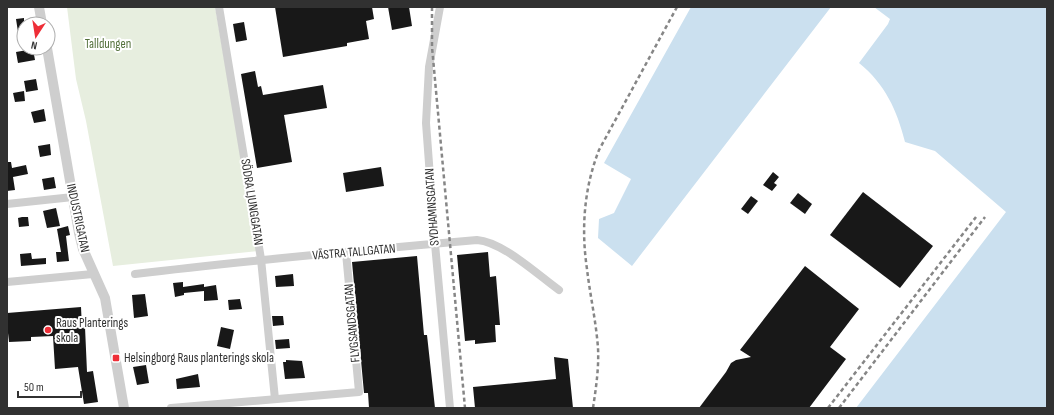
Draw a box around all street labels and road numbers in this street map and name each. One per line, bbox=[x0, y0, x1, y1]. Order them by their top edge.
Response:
street label: SÖDRA LJUNGGATAN bbox=[237, 157, 268, 246]
street label: SYDHAMNSGATAN bbox=[421, 168, 443, 246]
street label: INDUSTRIGATAN bbox=[63, 182, 93, 254]
street label: VÄSTRA TALLGATAN bbox=[312, 240, 396, 264]
street label: FLYGSANDSGATAN bbox=[341, 283, 363, 363]

